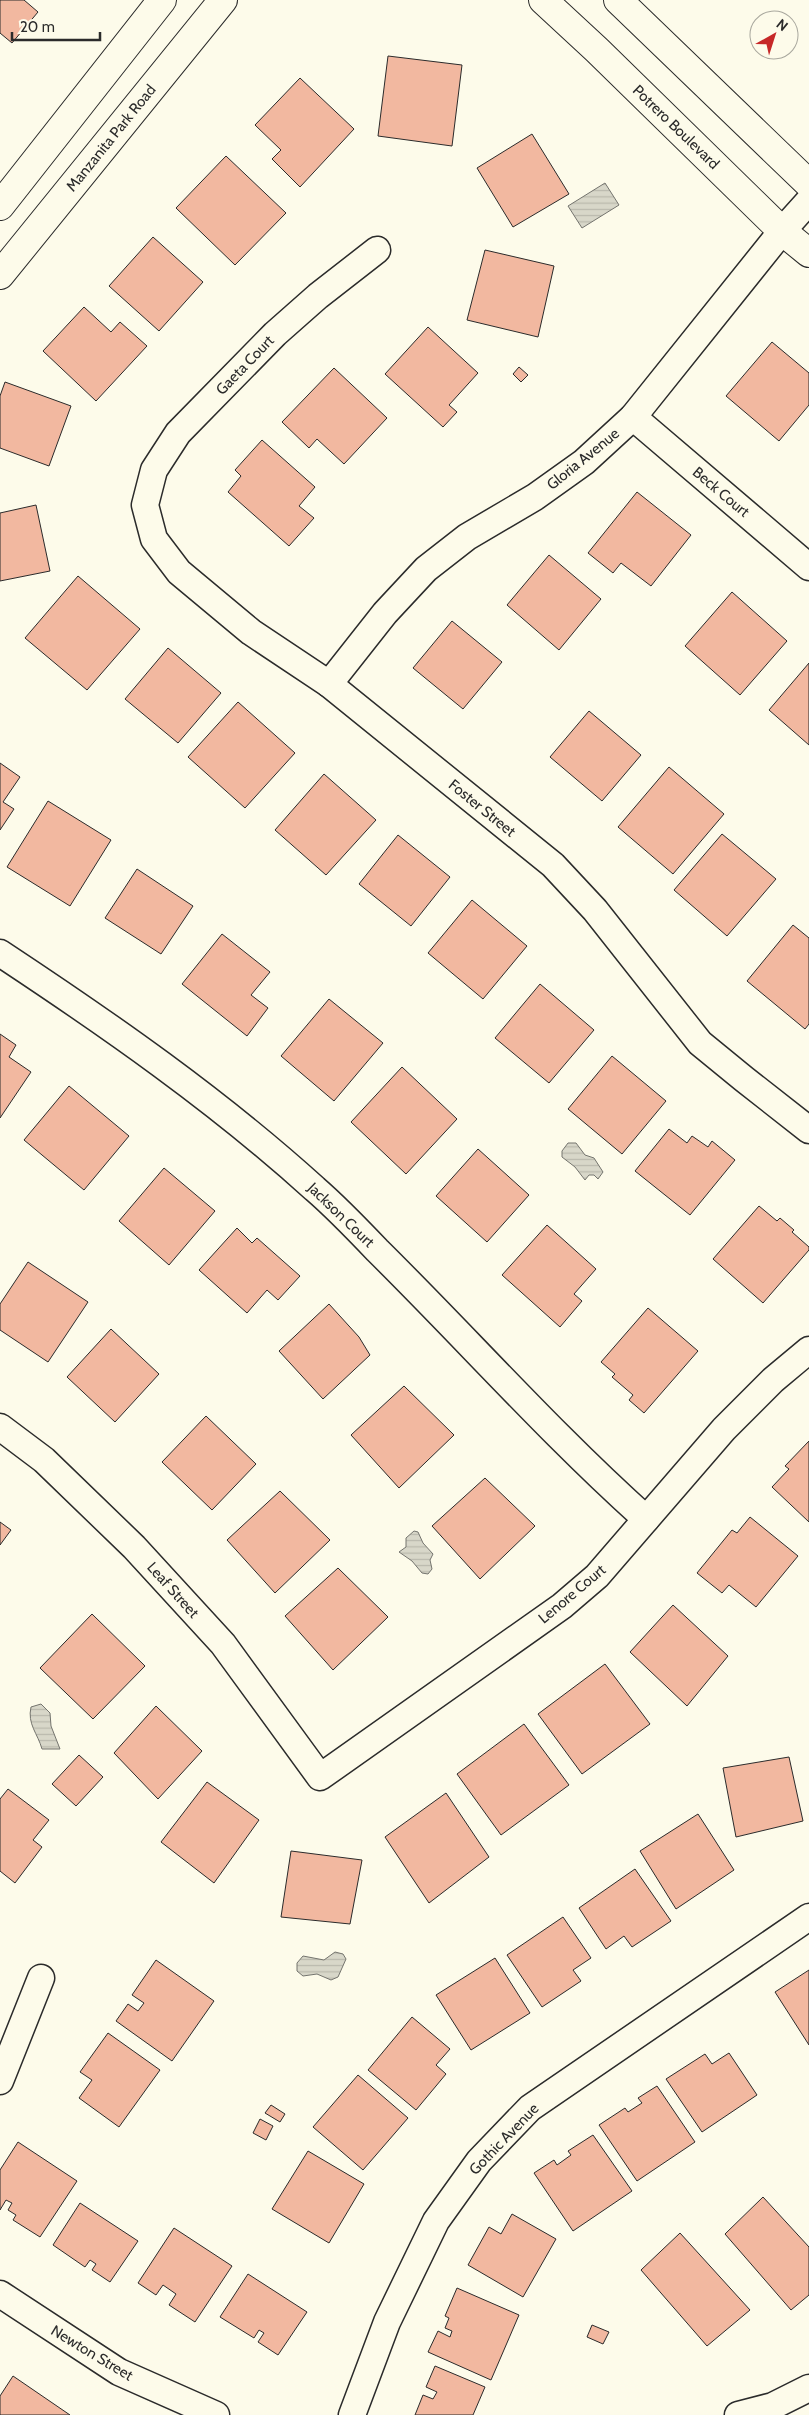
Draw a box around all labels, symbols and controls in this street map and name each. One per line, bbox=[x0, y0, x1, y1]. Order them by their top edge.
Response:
scale bar bbox=[12, 10, 100, 42]
north arrow bbox=[749, 10, 799, 60]
text: N bbox=[773, 15, 792, 35]
text: 20 m bbox=[20, 18, 55, 36]
street label: Manzanita Park Road bbox=[62, 81, 160, 195]
street label: Potrero Boulevard bbox=[629, 81, 723, 173]
street label: Gaeta Court bbox=[212, 332, 278, 398]
street label: Gloria Avenue bbox=[543, 424, 623, 494]
street label: Beck Court bbox=[689, 463, 753, 521]
street label: Foster Street bbox=[445, 776, 519, 840]
street label: Jackson Court bbox=[303, 1178, 378, 1251]
street label: Leaf Street bbox=[143, 1558, 203, 1622]
street label: Lenore Court bbox=[535, 1561, 609, 1627]
street label: Gothic Avenue bbox=[465, 2099, 543, 2178]
street label: Newton Street bbox=[48, 2321, 136, 2385]

